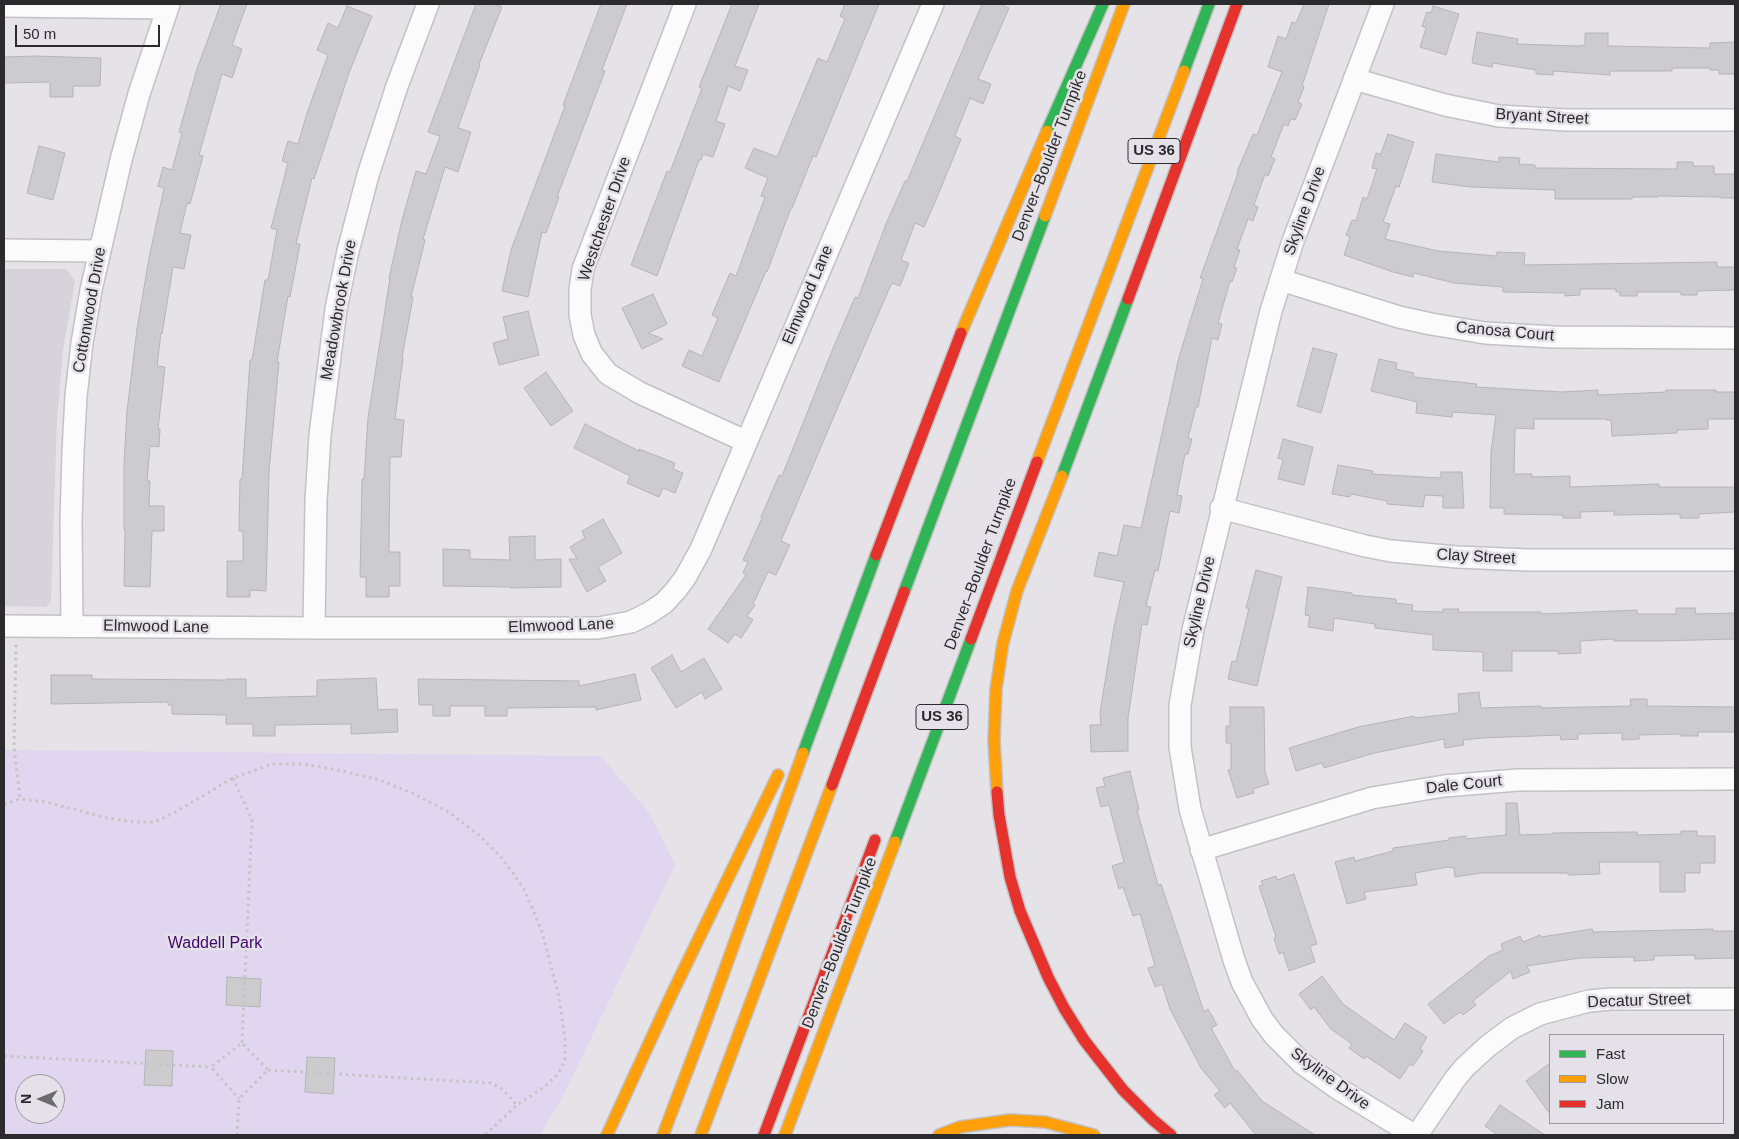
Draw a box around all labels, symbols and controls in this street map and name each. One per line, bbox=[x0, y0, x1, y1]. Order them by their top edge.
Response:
scale bar bbox=[18, 15, 162, 47]
text: 50 m bbox=[23, 25, 56, 42]
street label: Denver–Boulder Turnpike bbox=[1008, 68, 1092, 244]
street label: Bryant Street bbox=[1495, 105, 1589, 129]
road number: US 36 bbox=[1128, 138, 1180, 164]
street label: Westchester Drive bbox=[575, 154, 635, 284]
street label: Skyline Drive bbox=[1280, 164, 1330, 258]
street label: Meadowbrook Drive bbox=[317, 238, 361, 382]
street label: Elmwood Lane bbox=[778, 243, 838, 347]
street label: Cottonwood Drive bbox=[70, 246, 110, 374]
street label: Canosa Court bbox=[1455, 318, 1555, 346]
street label: Denver–Boulder Turnpike bbox=[941, 475, 1021, 653]
street label: Clay Street bbox=[1436, 545, 1516, 569]
street label: Skyline Drive bbox=[1180, 554, 1220, 650]
street label: Elmwood Lane bbox=[508, 615, 614, 637]
street label: Elmwood Lane bbox=[103, 616, 209, 638]
road number: US 36 bbox=[916, 704, 968, 730]
street label: Dale Court bbox=[1425, 771, 1503, 799]
street label: Denver–Boulder Turnpike bbox=[798, 855, 882, 1031]
park label: Waddell Park bbox=[168, 934, 262, 954]
street label: Decatur Street bbox=[1587, 990, 1691, 1012]
legend bbox=[1549, 1034, 1724, 1124]
street label: Skyline Drive bbox=[1287, 1044, 1373, 1114]
text: Fast bbox=[1596, 1045, 1625, 1062]
text: Slow bbox=[1596, 1070, 1629, 1087]
north arrow bbox=[15, 1074, 65, 1124]
text: N bbox=[18, 1094, 34, 1104]
text: Jam bbox=[1596, 1095, 1624, 1112]

